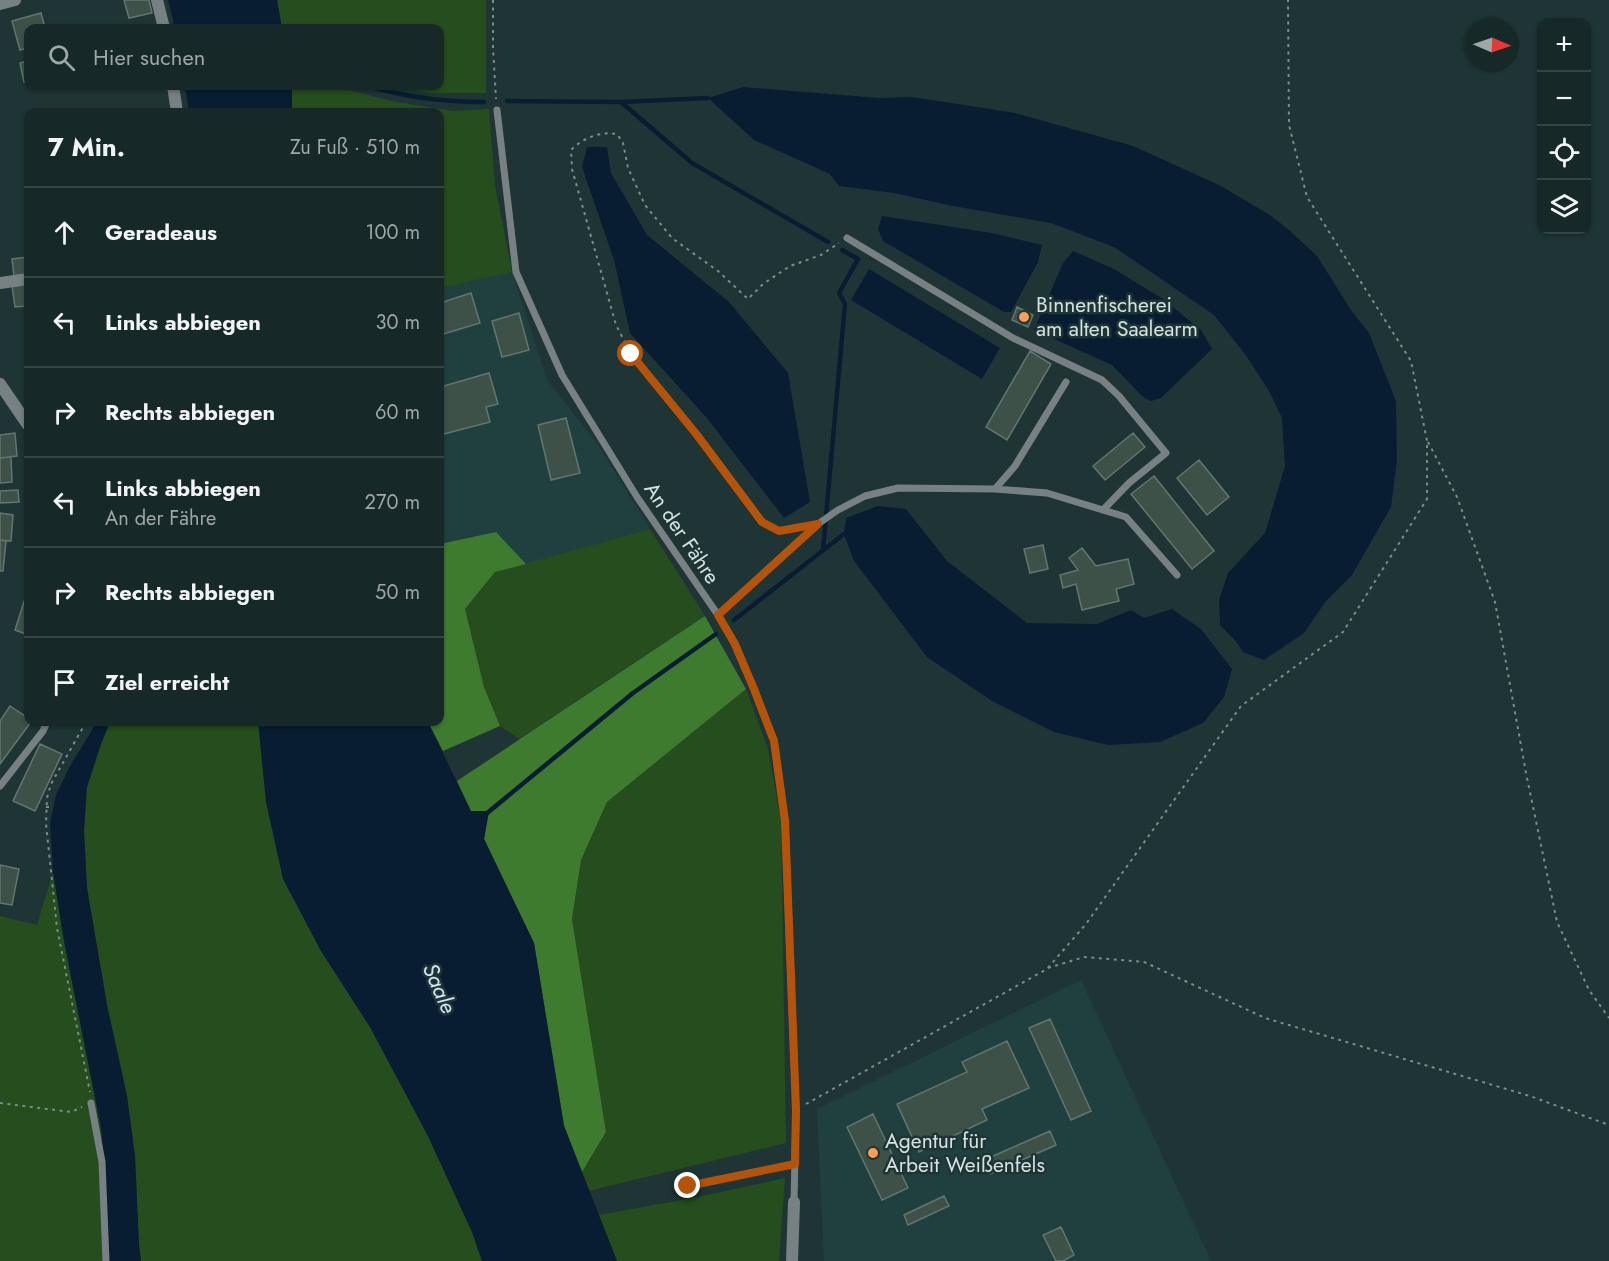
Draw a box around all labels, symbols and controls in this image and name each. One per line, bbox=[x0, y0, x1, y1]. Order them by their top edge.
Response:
north arrow bbox=[1465, 18, 1519, 72]
map controls bbox=[1537, 18, 1591, 234]
button: + bbox=[1537, 18, 1591, 72]
search box bbox=[24, 24, 444, 90]
icon: search bbox=[45, 41, 78, 74]
text: Hier suchen bbox=[93, 41, 205, 73]
button: − bbox=[1537, 72, 1591, 126]
button: locate bbox=[1537, 126, 1591, 180]
text: 7 Min. bbox=[48, 128, 125, 166]
text: Zu Fuß · 510 m bbox=[290, 133, 420, 162]
button: layers bbox=[1537, 180, 1591, 234]
icon: ahead bbox=[48, 216, 81, 249]
text: Geradeaus bbox=[105, 216, 217, 248]
text: 100 m bbox=[365, 218, 420, 247]
place label: Binnenfischerei am alten Saalearm bbox=[1036, 290, 1198, 344]
icon: left bbox=[48, 306, 81, 339]
text: Links abbiegen bbox=[105, 306, 261, 338]
text: 30 m bbox=[375, 308, 420, 337]
marker: Binnenfischerei am alten Saalearm bbox=[1017, 310, 1031, 324]
route start bbox=[617, 340, 643, 366]
icon: right bbox=[48, 396, 81, 429]
text: Rechts abbiegen bbox=[105, 396, 275, 428]
text: 60 m bbox=[375, 398, 420, 427]
text: Links abbiegen bbox=[105, 472, 261, 504]
street label: An der Fähre bbox=[637, 476, 727, 590]
icon: left bbox=[48, 486, 81, 519]
text: 270 m bbox=[365, 488, 420, 517]
text: An der Fähre bbox=[105, 504, 216, 533]
icon: right bbox=[48, 576, 81, 609]
text: Rechts abbiegen bbox=[105, 576, 275, 608]
text: 50 m bbox=[375, 578, 420, 607]
icon: arrive bbox=[48, 666, 81, 699]
text: Ziel erreicht bbox=[105, 666, 229, 698]
water label: Saale bbox=[415, 958, 465, 1018]
place label: Agentur für Arbeit Weißenfels bbox=[885, 1126, 1045, 1180]
marker: Agentur für Arbeit Weißenfels bbox=[866, 1146, 880, 1160]
route end bbox=[674, 1172, 700, 1198]

